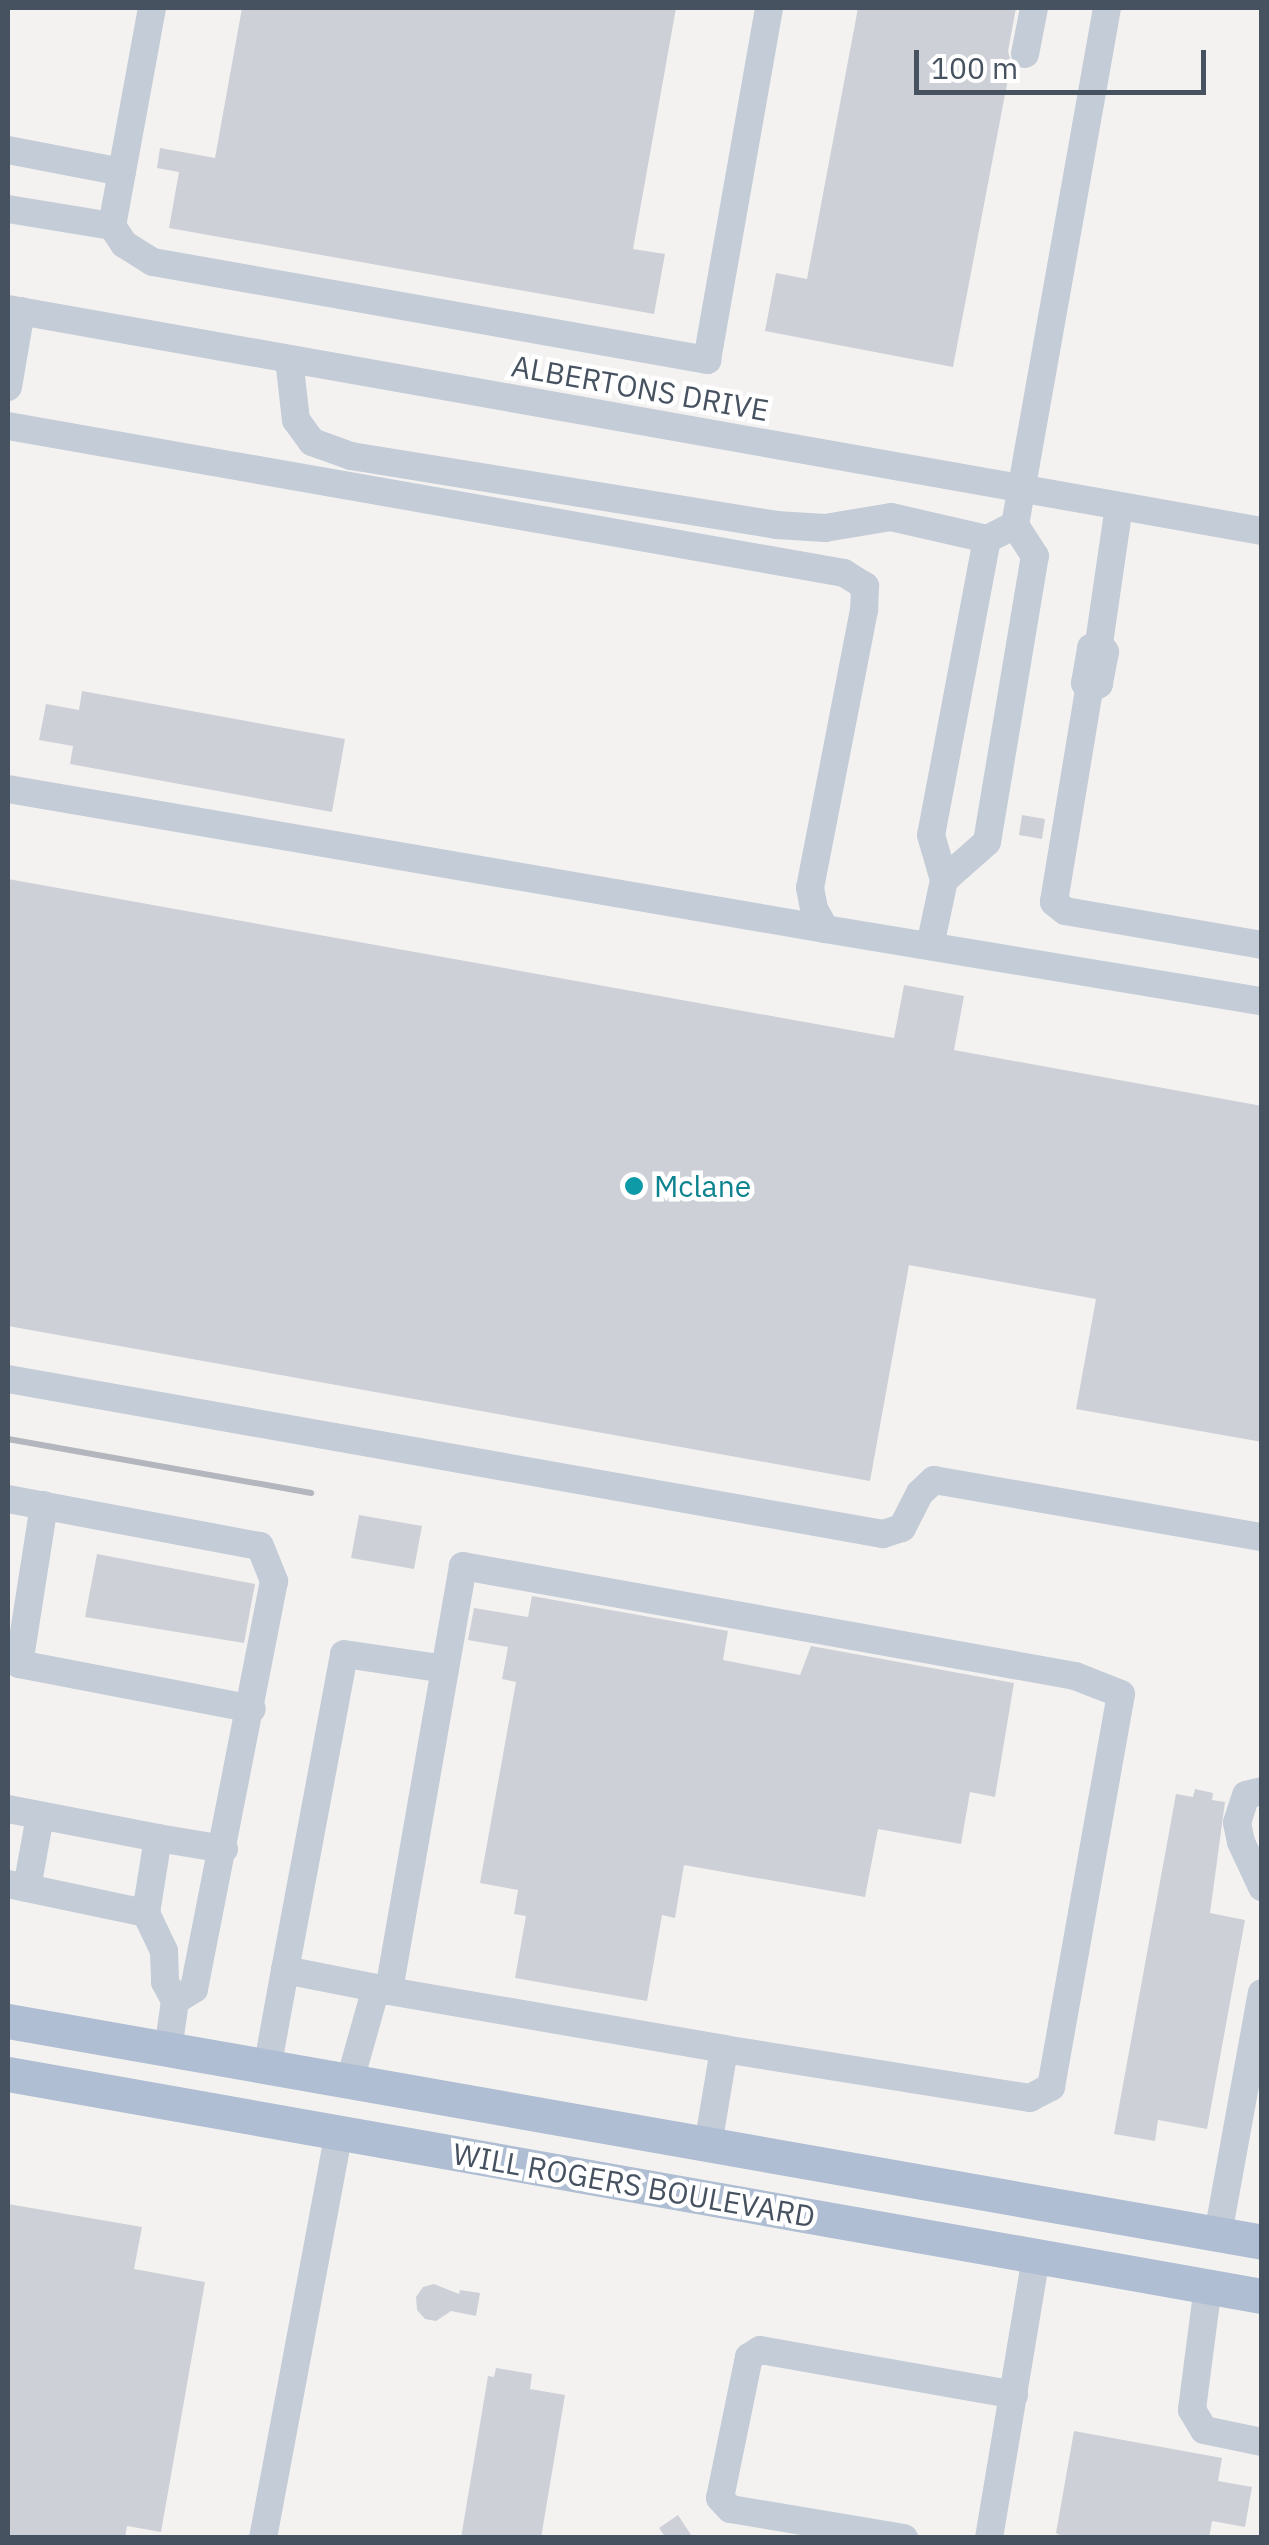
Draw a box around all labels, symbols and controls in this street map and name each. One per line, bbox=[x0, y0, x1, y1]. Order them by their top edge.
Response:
scale bar bbox=[919, 30, 1212, 92]
text: 100 m bbox=[931, 48, 1018, 87]
street label: ALBERTONS DRIVE bbox=[509, 348, 771, 428]
place label: Mclane bbox=[654, 1168, 751, 1204]
marker: Mclane bbox=[623, 1175, 645, 1197]
street label: WILL ROGERS BOULEVARD bbox=[450, 2135, 818, 2235]

